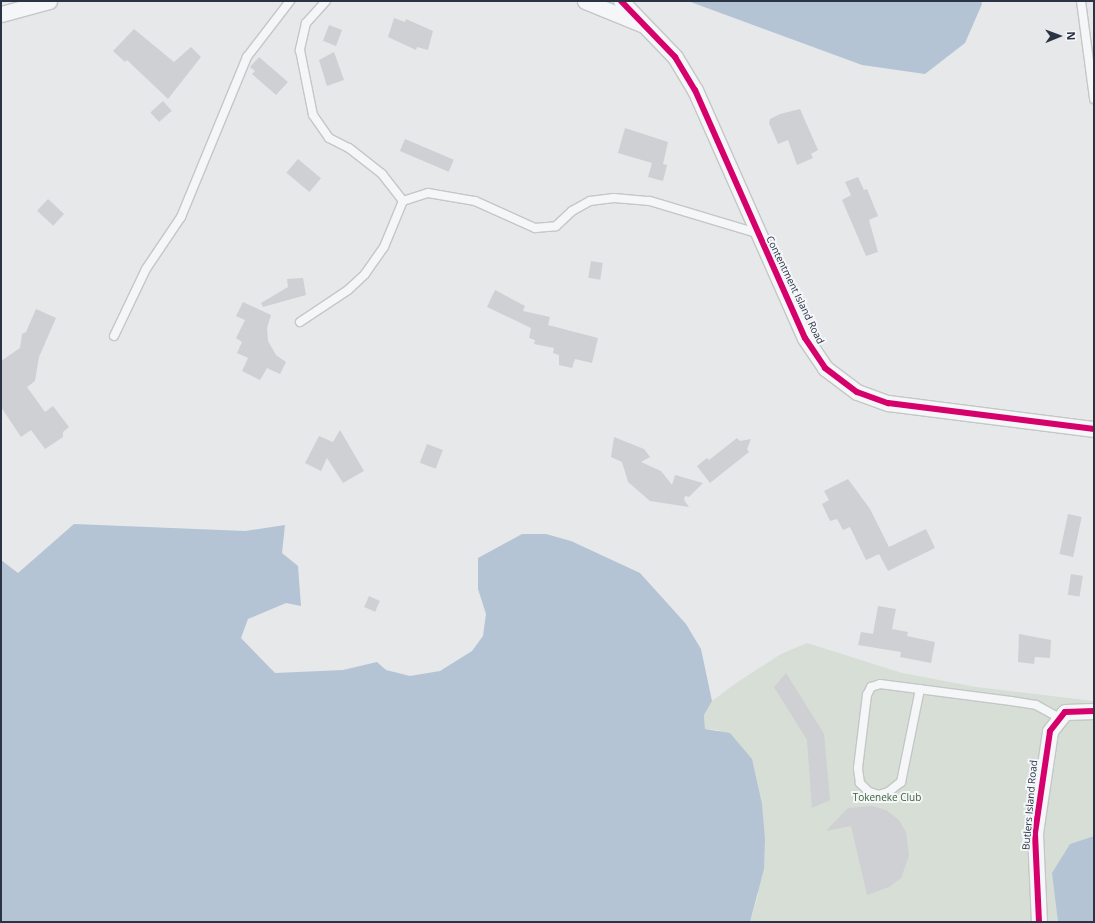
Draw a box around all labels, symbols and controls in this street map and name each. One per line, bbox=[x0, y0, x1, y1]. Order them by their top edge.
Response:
north arrow bbox=[1039, 16, 1079, 56]
text: N bbox=[1064, 31, 1079, 40]
street label: Contentment Island Road bbox=[764, 234, 826, 346]
street label: Butlers Island Road bbox=[1020, 760, 1040, 850]
park label: Tokeneke Club bbox=[853, 792, 921, 804]

